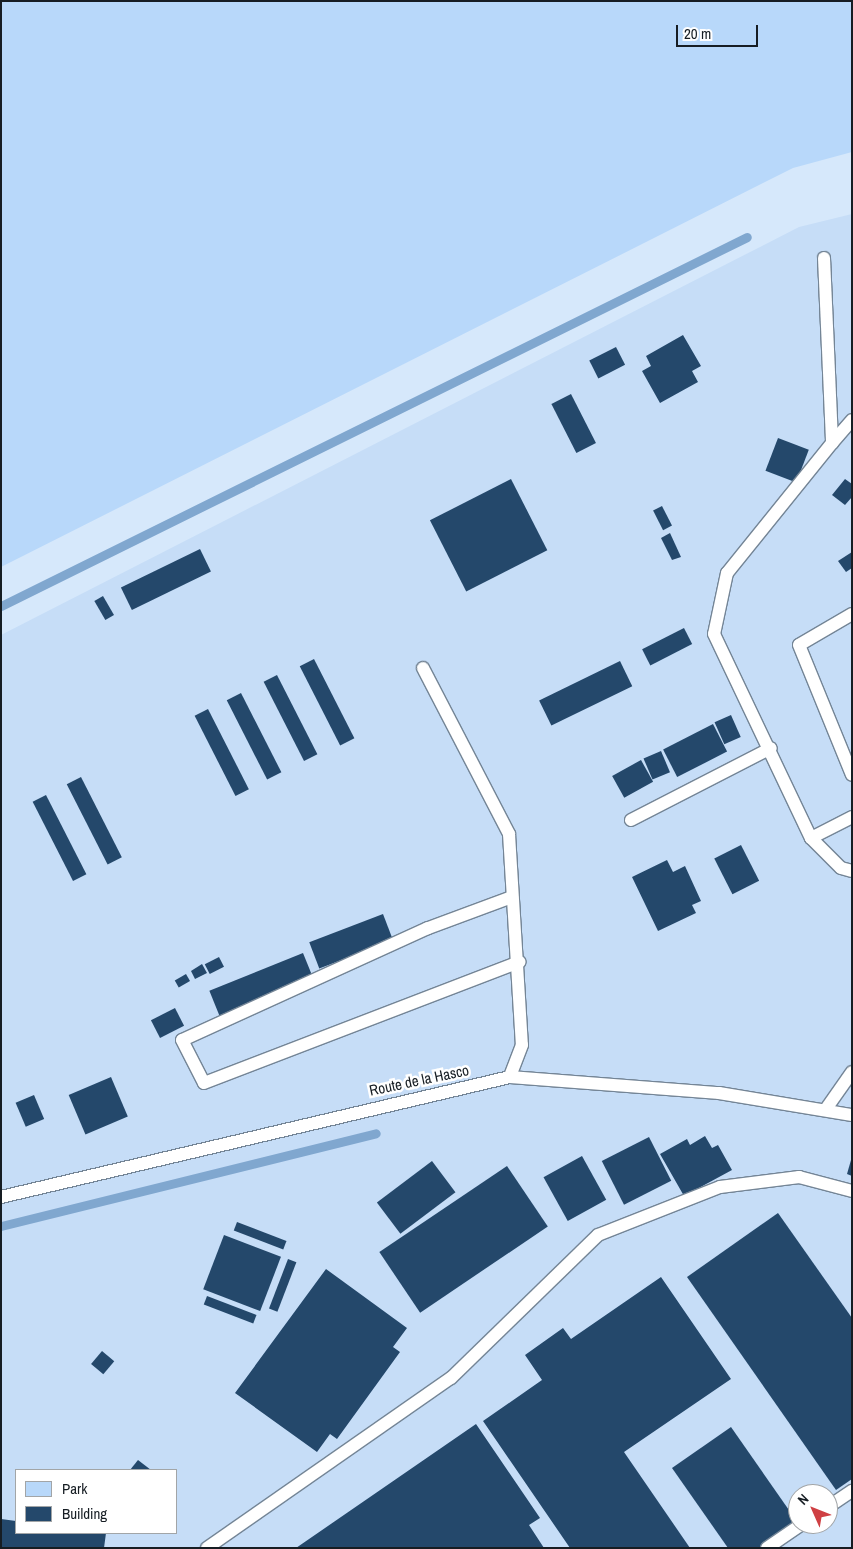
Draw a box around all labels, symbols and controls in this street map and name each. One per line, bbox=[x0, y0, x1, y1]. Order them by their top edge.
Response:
scale bar bbox=[678, 15, 760, 47]
text: 20 m bbox=[684, 23, 711, 44]
street label: Route de la Hasco bbox=[368, 1061, 470, 1099]
legend bbox=[15, 1469, 178, 1534]
text: Park bbox=[62, 1478, 87, 1499]
north arrow bbox=[788, 1484, 838, 1534]
text: N bbox=[794, 1490, 812, 1509]
text: Building bbox=[62, 1503, 107, 1524]

